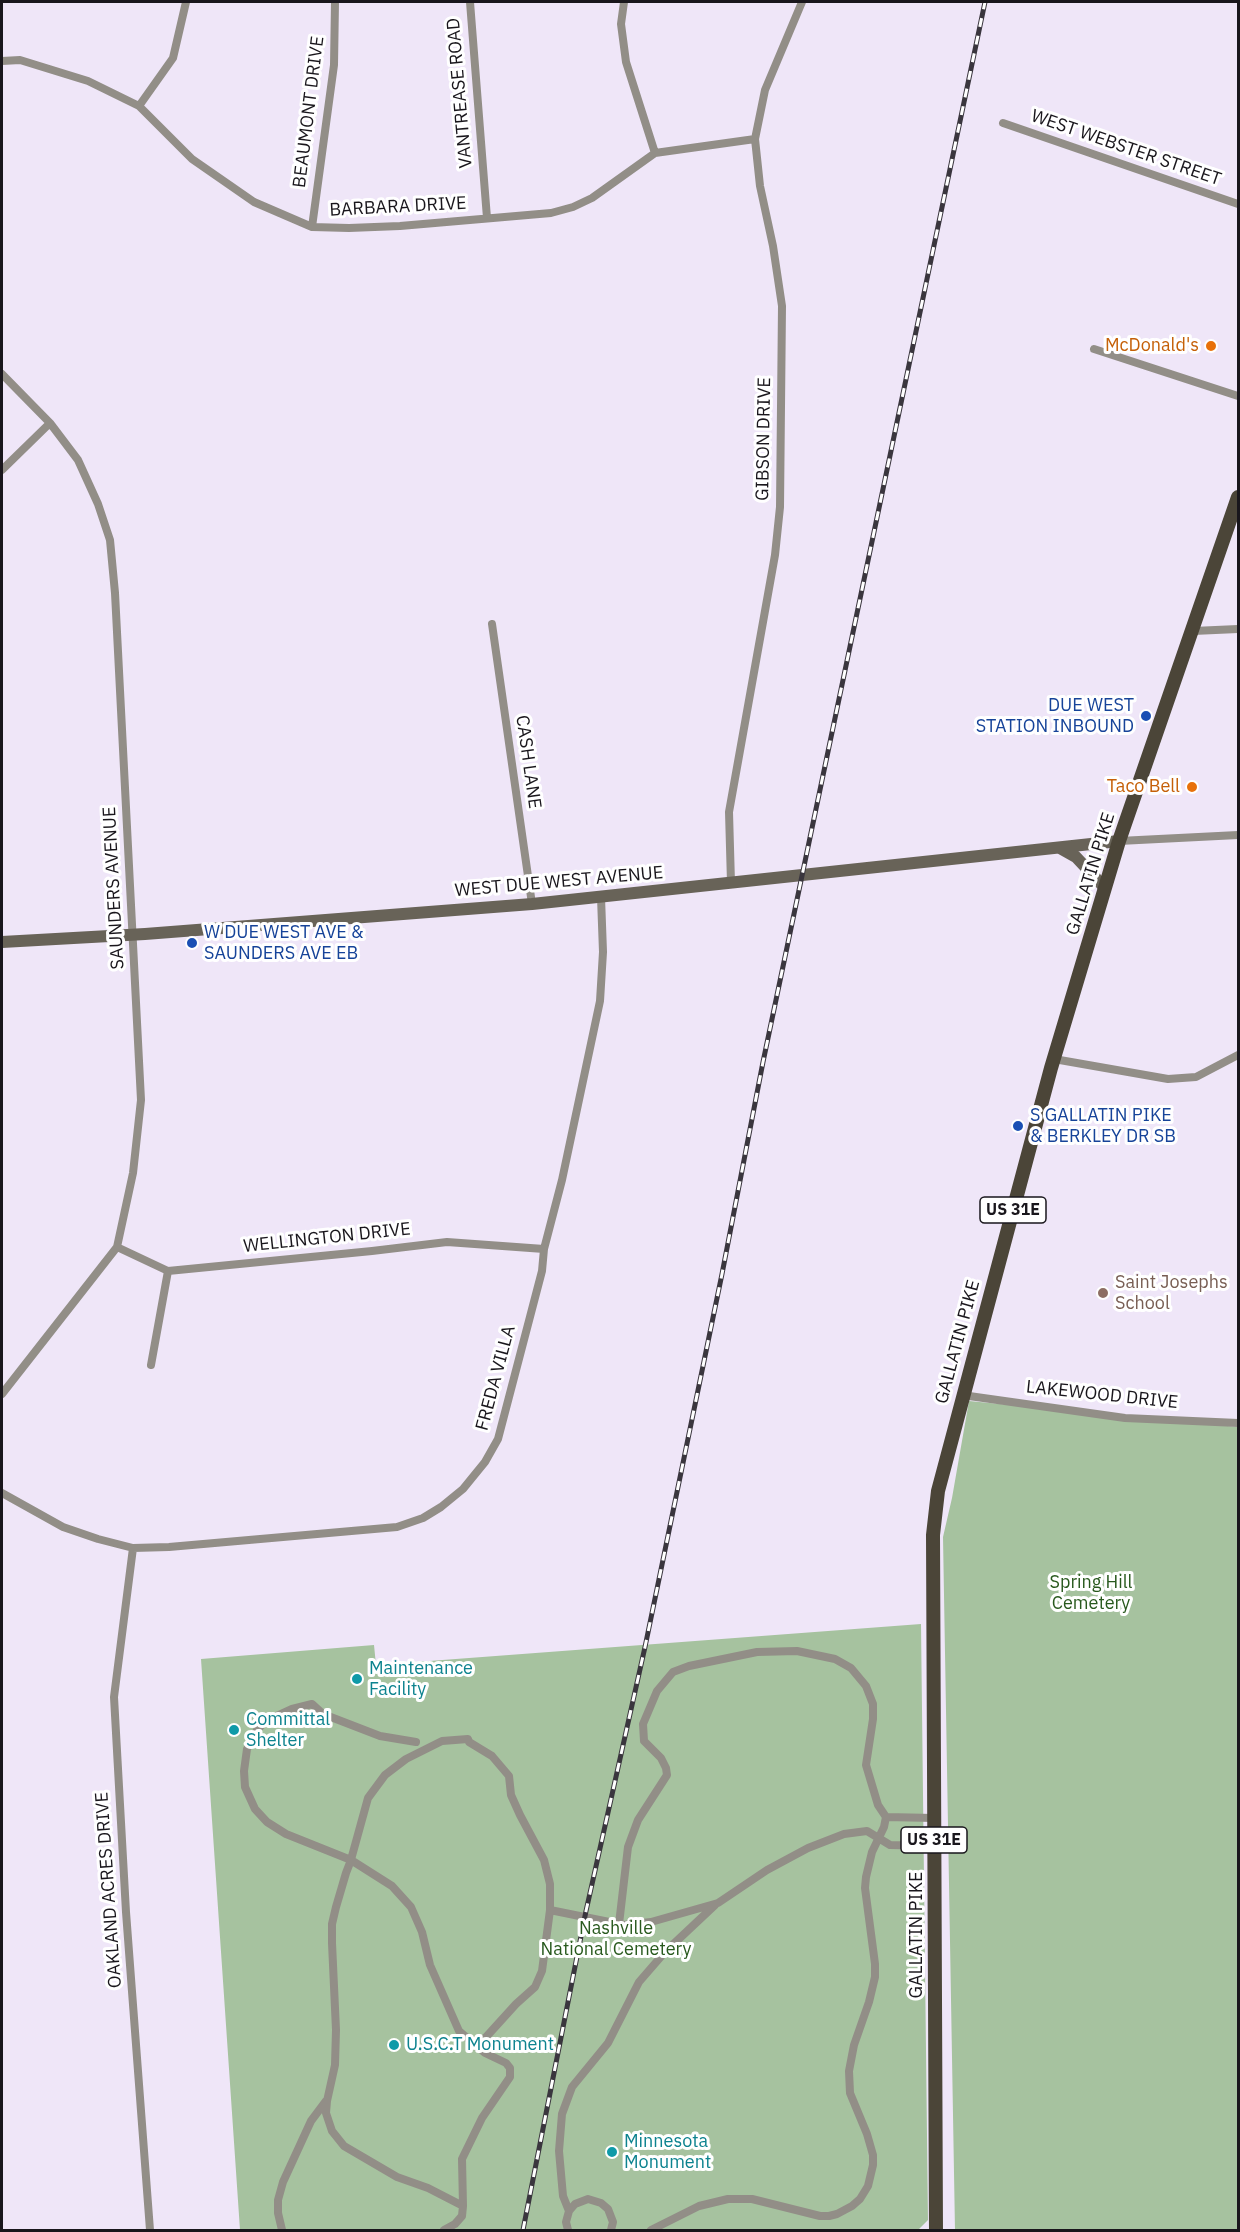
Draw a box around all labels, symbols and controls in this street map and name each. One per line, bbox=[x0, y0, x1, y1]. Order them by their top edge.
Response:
street label: VANTREASE ROAD bbox=[443, 17, 477, 169]
street label: BEAUMONT DRIVE bbox=[289, 35, 329, 189]
street label: WEST WEBSTER STREET bbox=[1028, 105, 1224, 191]
street label: BARBARA DRIVE bbox=[329, 193, 467, 221]
place label: McDonald's bbox=[1105, 335, 1199, 357]
marker: McDonald's bbox=[1204, 339, 1218, 353]
street label: GIBSON DRIVE bbox=[752, 377, 776, 501]
place label: DUE WEST STATION INBOUND bbox=[976, 695, 1134, 738]
marker: DUE WEST STATION INBOUND bbox=[1139, 709, 1153, 723]
street label: CASH LANE bbox=[511, 714, 545, 810]
place label: Taco Bell bbox=[1107, 776, 1180, 798]
marker: Taco Bell bbox=[1185, 780, 1199, 794]
street label: SAUNDERS AVENUE bbox=[99, 806, 129, 970]
street label: GALLATIN PIKE bbox=[1062, 810, 1120, 938]
street label: WEST DUE WEST AVENUE bbox=[454, 862, 664, 902]
place label: W DUE WEST AVE & SAUNDERS AVE EB bbox=[204, 922, 364, 964]
marker: W DUE WEST AVE & SAUNDERS AVE EB bbox=[185, 936, 199, 950]
place label: S GALLATIN PIKE & BERKLEY DR SB bbox=[1030, 1105, 1176, 1148]
marker: S GALLATIN PIKE & BERKLEY DR SB bbox=[1011, 1119, 1025, 1133]
road number: US 31E bbox=[980, 1197, 1046, 1223]
street label: WELLINGTON DRIVE bbox=[242, 1218, 412, 1258]
place label: Saint Josephs School bbox=[1115, 1272, 1228, 1314]
street label: GALLATIN PIKE bbox=[931, 1278, 985, 1406]
marker: Saint Josephs School bbox=[1096, 1286, 1110, 1300]
street label: FREDA VILLA bbox=[472, 1323, 520, 1433]
street label: LAKEWOOD DRIVE bbox=[1025, 1376, 1179, 1414]
park label: Spring Hill Cemetery bbox=[1050, 1572, 1132, 1614]
place label: Maintenance Facility bbox=[369, 1658, 473, 1700]
marker: Maintenance Facility bbox=[350, 1672, 364, 1686]
place label: Committal Shelter bbox=[246, 1709, 330, 1752]
marker: Committal Shelter bbox=[227, 1723, 241, 1737]
street label: OAKLAND ACRES DRIVE bbox=[91, 1791, 127, 1989]
road number: US 31E bbox=[901, 1827, 967, 1853]
street label: GALLATIN PIKE bbox=[906, 1871, 928, 1999]
park label: Nashville National Cemetery bbox=[541, 1918, 691, 1960]
place label: U.S.C.T Monument bbox=[406, 2034, 554, 2056]
marker: U.S.C.T Monument bbox=[387, 2038, 401, 2052]
place label: Minnesota Monument bbox=[624, 2131, 711, 2174]
marker: Minnesota Monument bbox=[605, 2145, 619, 2159]

